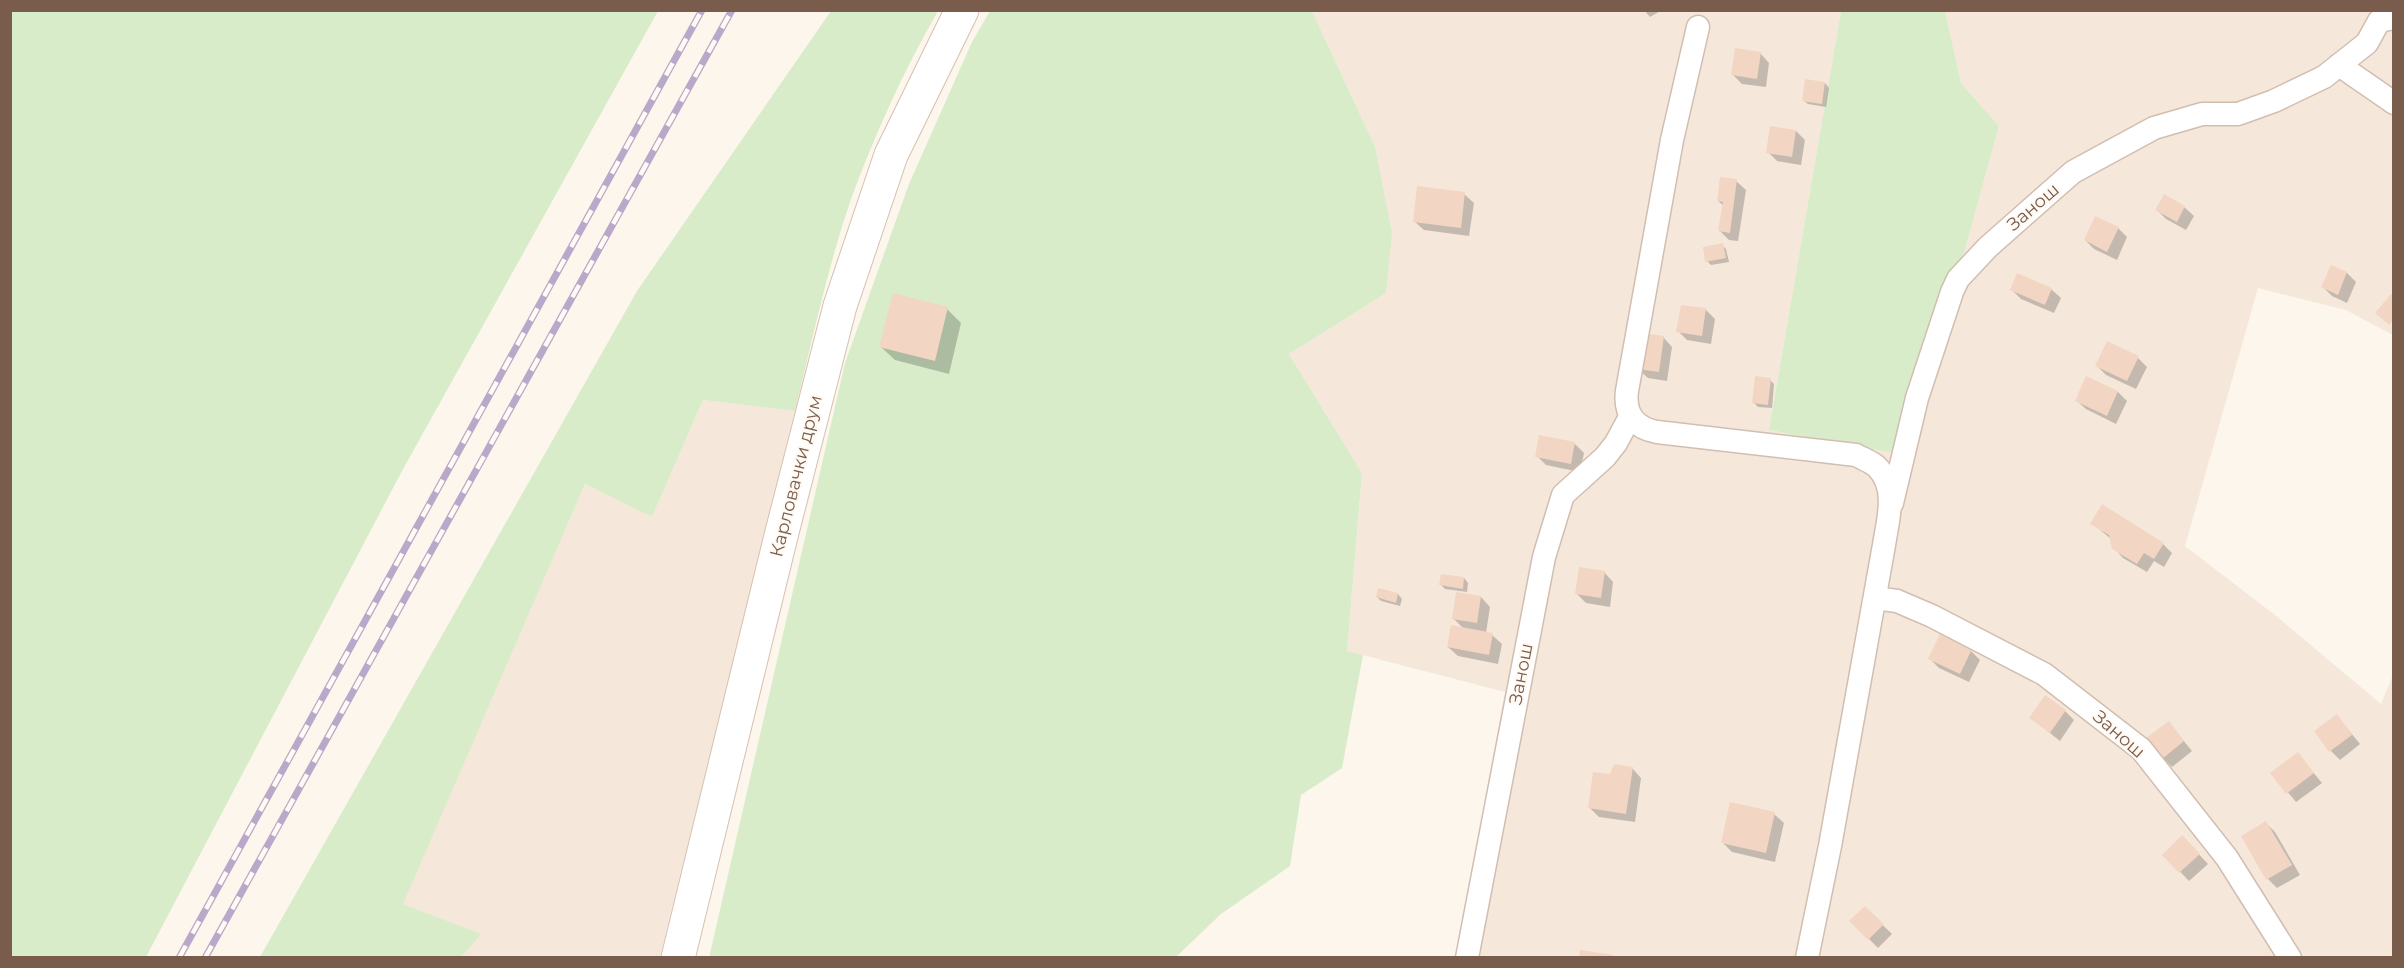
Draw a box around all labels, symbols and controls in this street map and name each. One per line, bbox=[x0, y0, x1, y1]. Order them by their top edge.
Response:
street label: Занош bbox=[2002, 178, 2064, 236]
street label: Карловачки друм bbox=[765, 393, 827, 559]
street label: Занош bbox=[1504, 641, 1538, 707]
street label: Занош bbox=[2088, 705, 2150, 763]

